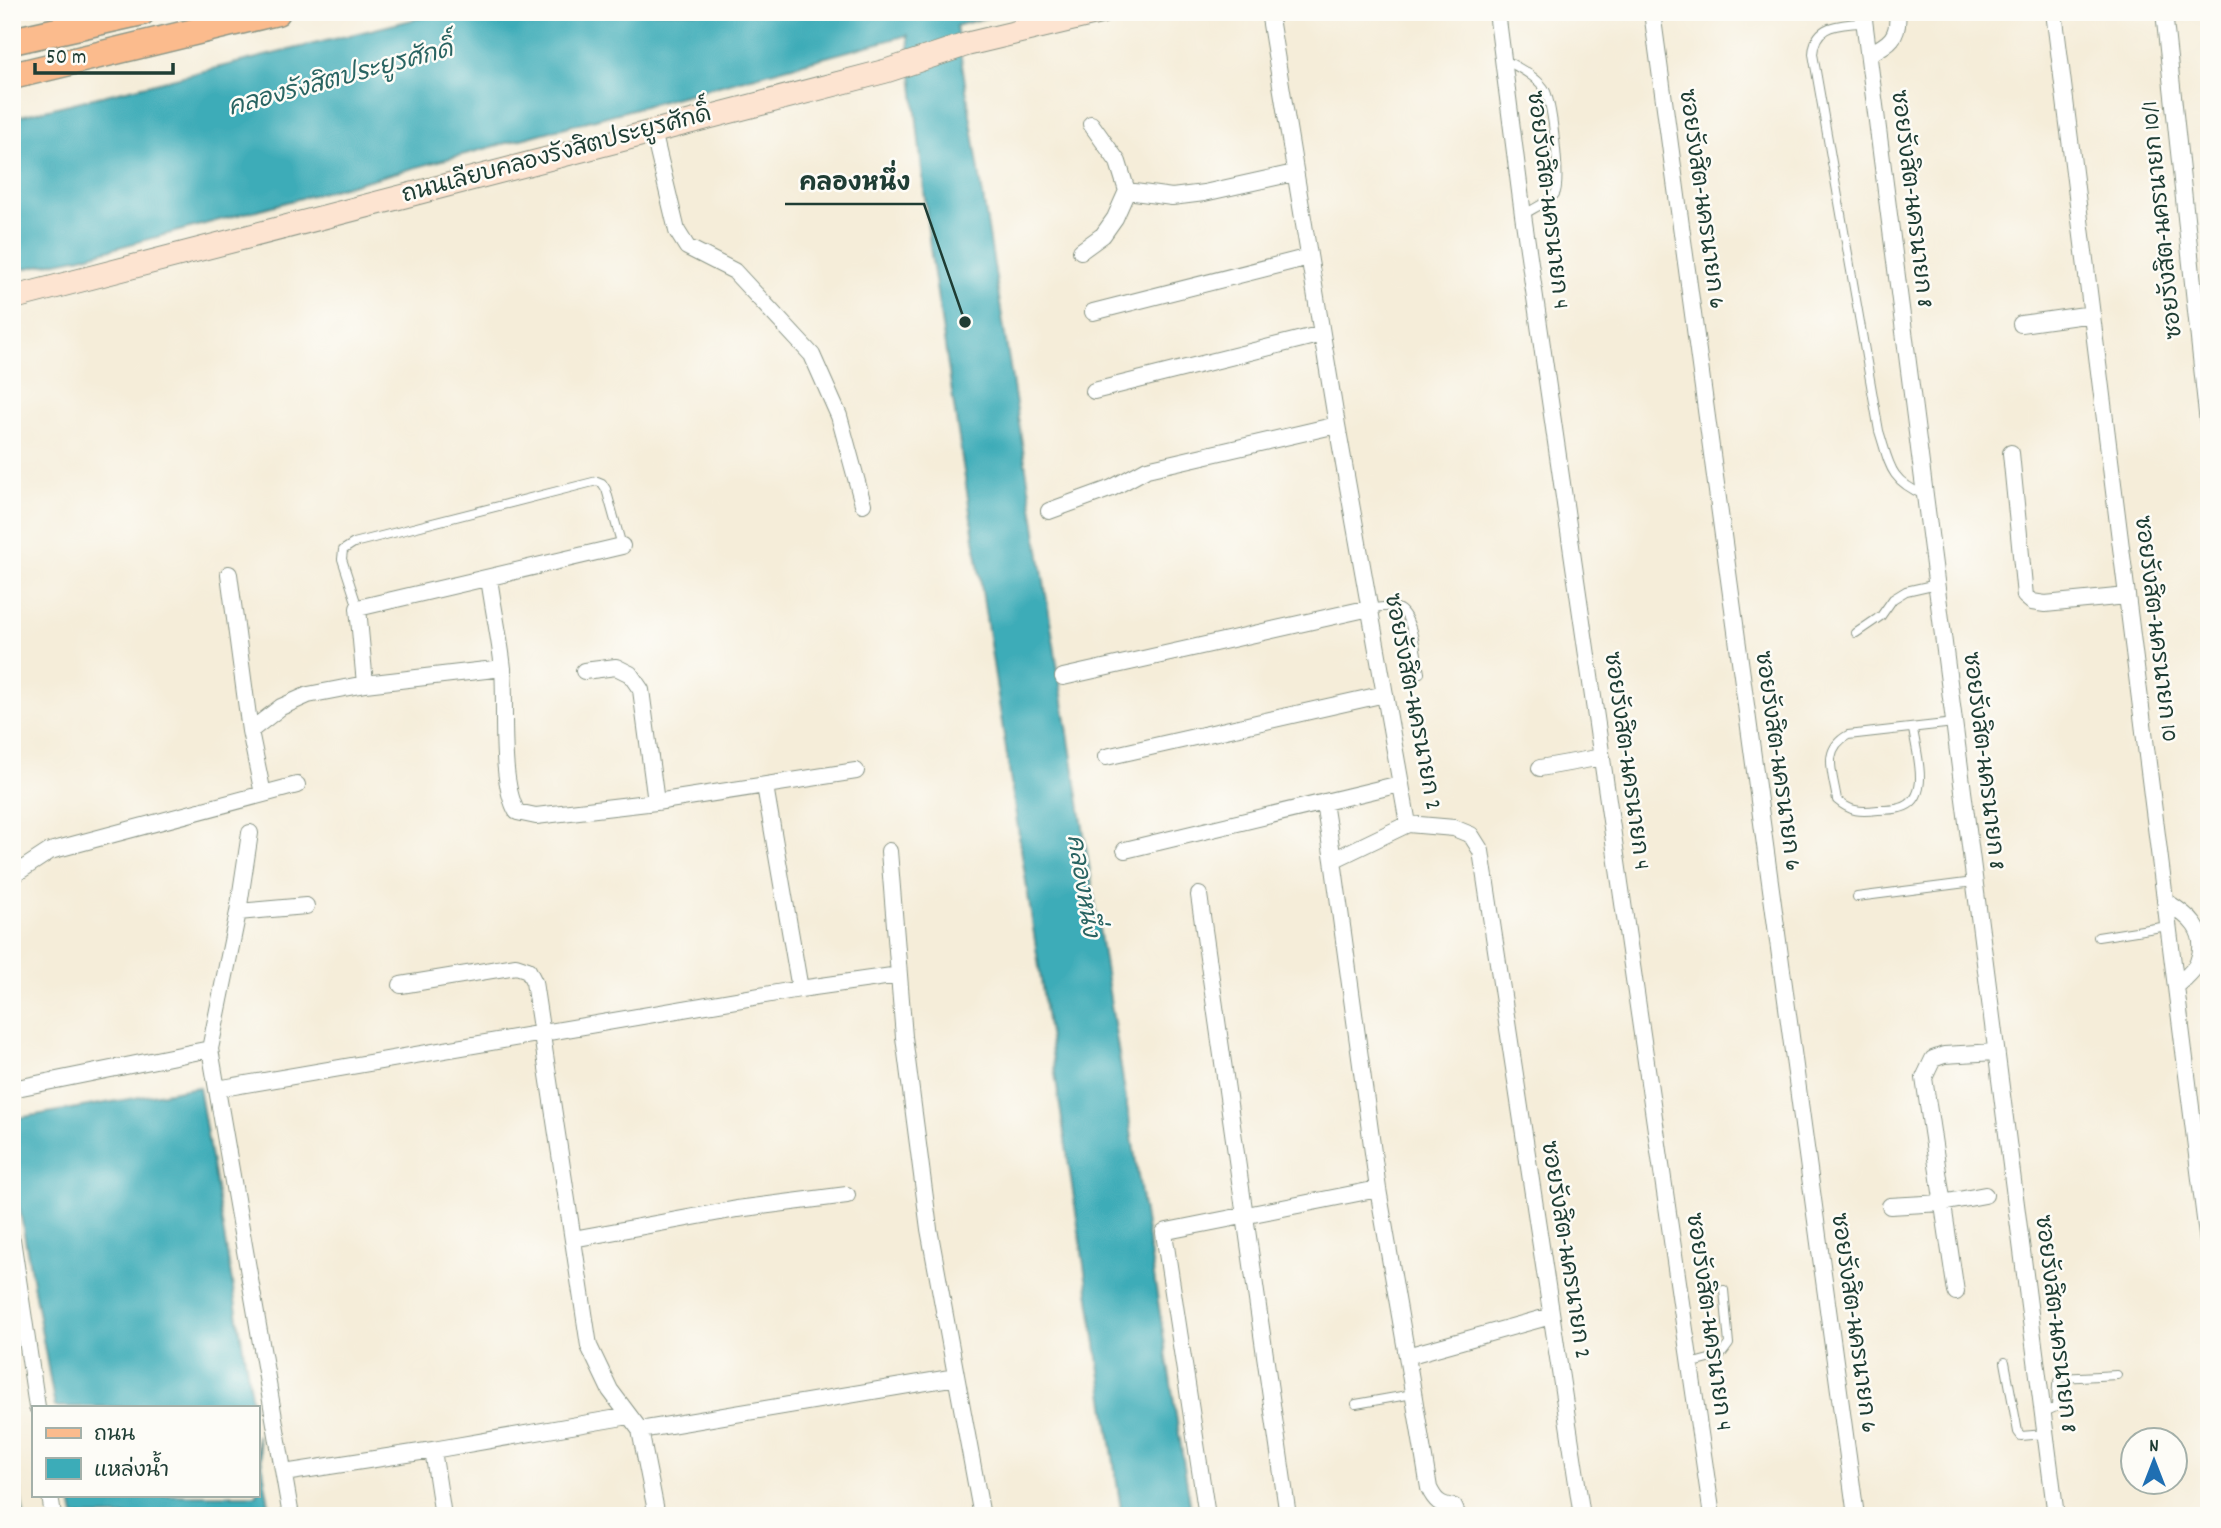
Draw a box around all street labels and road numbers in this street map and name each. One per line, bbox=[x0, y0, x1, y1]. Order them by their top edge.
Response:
street label: ซอยรังสิต-นครนายก 6 bbox=[1668, 87, 1733, 311]
street label: ซอยรังสิต-นครนายก 8 bbox=[1880, 88, 1941, 310]
street label: ซอยรังสิต-นครนายก 4 bbox=[1516, 89, 1577, 311]
street label: ถนนเลียบคลองรังสิตประยูรศักดิ์ bbox=[396, 90, 715, 213]
street label: ซอยรังสิต-นครนายก 10/1 bbox=[2134, 99, 2193, 341]
street label: ซอยรังสิต-นครนายก 10 bbox=[2124, 514, 2185, 744]
street label: ซอยรังสิต-นครนายก 2 bbox=[1374, 591, 1449, 813]
street label: ซอยรังสิต-นครนายก 6 bbox=[1744, 649, 1809, 873]
street label: ซอยรังสิต-นครนายก 4 bbox=[1593, 650, 1658, 872]
street label: ซอยรังสิต-นครนายก 8 bbox=[1952, 650, 2013, 872]
street label: ซอยรังสิต-นครนายก 2 bbox=[1530, 1138, 1599, 1361]
street label: ซอยรังสิต-นครนายก 4 bbox=[1675, 1211, 1740, 1433]
street label: ซอยรังสิต-นครนายก 6 bbox=[1820, 1211, 1885, 1435]
street label: ซอยรังสิต-นครนายก 8 bbox=[2024, 1213, 2085, 1435]

